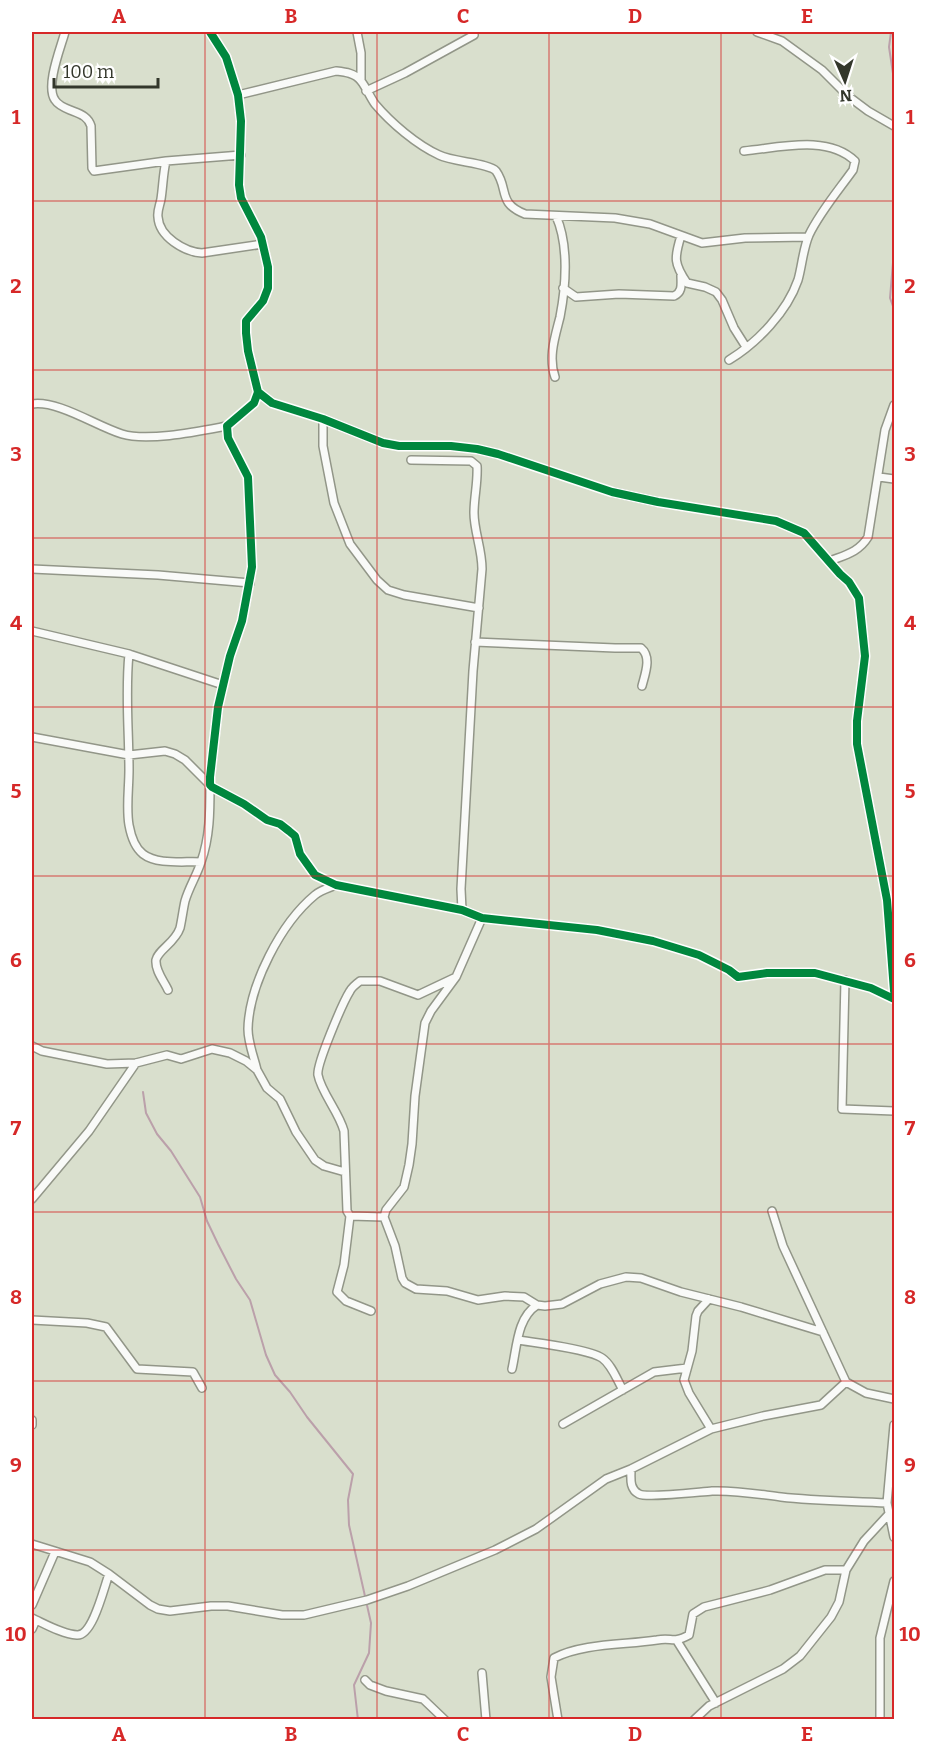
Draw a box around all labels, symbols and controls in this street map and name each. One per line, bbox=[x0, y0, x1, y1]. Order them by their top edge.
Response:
text: A bbox=[112, 4, 127, 28]
text: B bbox=[285, 4, 298, 28]
text: C bbox=[457, 4, 469, 28]
text: D bbox=[628, 4, 642, 28]
text: E bbox=[801, 4, 813, 28]
scale bar bbox=[54, 51, 158, 89]
north arrow bbox=[815, 51, 875, 111]
text: 100 m bbox=[63, 61, 114, 83]
text: N bbox=[839, 86, 852, 105]
text: 1 bbox=[12, 105, 21, 129]
text: 1 bbox=[906, 105, 915, 129]
text: 2 bbox=[10, 274, 22, 298]
text: 2 bbox=[904, 274, 916, 298]
text: 3 bbox=[10, 442, 22, 466]
text: 3 bbox=[904, 442, 916, 466]
text: 4 bbox=[10, 611, 22, 635]
text: 4 bbox=[904, 611, 916, 635]
text: 5 bbox=[11, 779, 22, 803]
text: 5 bbox=[905, 779, 916, 803]
text: 6 bbox=[10, 948, 22, 972]
text: 6 bbox=[904, 948, 916, 972]
text: 7 bbox=[11, 1116, 22, 1140]
text: 7 bbox=[905, 1116, 916, 1140]
text: 8 bbox=[10, 1285, 22, 1309]
text: 8 bbox=[904, 1285, 916, 1309]
text: 9 bbox=[10, 1453, 22, 1477]
text: 9 bbox=[904, 1453, 916, 1477]
text: 10 bbox=[5, 1622, 27, 1646]
text: 10 bbox=[899, 1622, 921, 1646]
text: A bbox=[112, 1722, 127, 1746]
text: B bbox=[285, 1722, 298, 1746]
text: C bbox=[457, 1722, 469, 1746]
text: D bbox=[628, 1722, 642, 1746]
text: E bbox=[801, 1722, 813, 1746]

